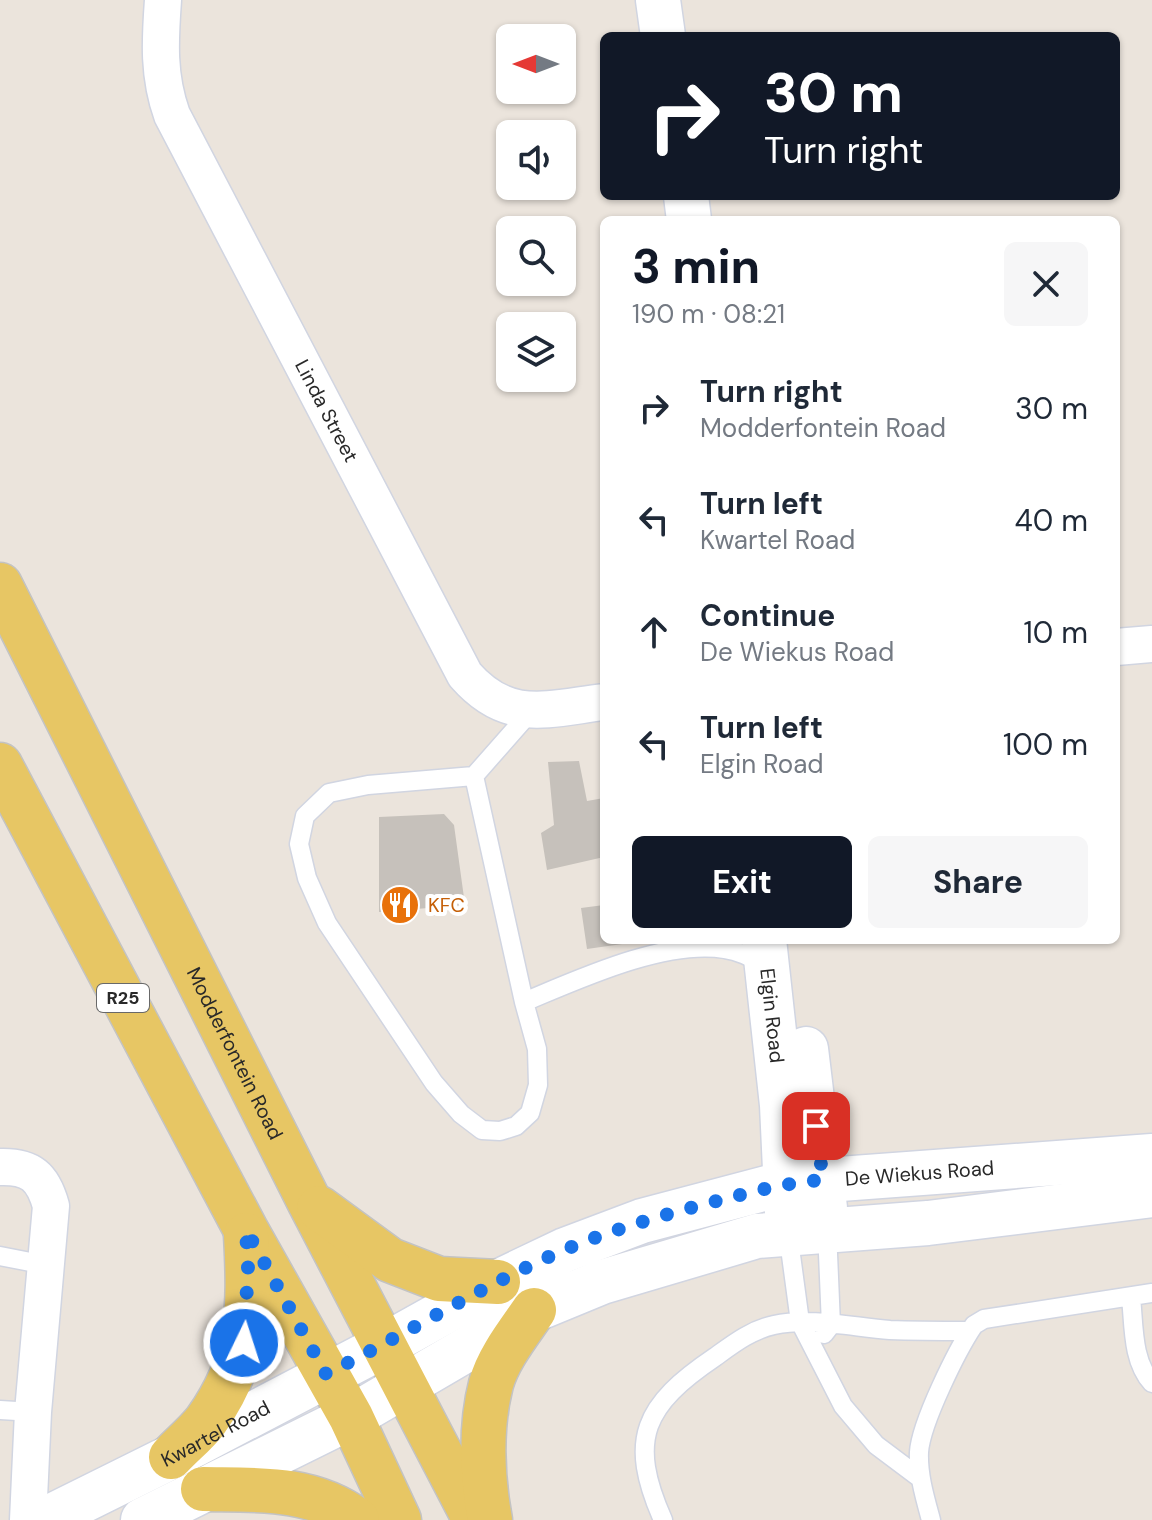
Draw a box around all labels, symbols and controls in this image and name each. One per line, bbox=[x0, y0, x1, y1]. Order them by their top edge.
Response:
north arrow bbox=[496, 24, 576, 104]
map controls bbox=[496, 24, 576, 392]
text: 30 m bbox=[764, 56, 903, 129]
icon: right bbox=[632, 64, 736, 168]
button: sound bbox=[496, 120, 576, 200]
text: Turn right bbox=[764, 127, 923, 174]
button: search bbox=[496, 216, 576, 296]
text: 3 min bbox=[632, 235, 760, 298]
button: close bbox=[1004, 242, 1088, 326]
text: 190 m · 08:21 bbox=[632, 297, 785, 331]
button: layers bbox=[496, 312, 576, 392]
street label: Linda Street bbox=[289, 355, 364, 467]
text: Turn right bbox=[700, 372, 843, 411]
icon: right bbox=[632, 386, 676, 430]
text: 30 m bbox=[1015, 389, 1088, 428]
text: Modderfontein Road bbox=[700, 411, 946, 445]
text: Turn left bbox=[700, 484, 823, 523]
icon: left bbox=[632, 498, 676, 542]
text: 40 m bbox=[1015, 501, 1088, 540]
text: Kwartel Road bbox=[700, 523, 855, 557]
text: Continue bbox=[700, 596, 835, 635]
icon: ahead bbox=[632, 610, 676, 654]
text: 10 m bbox=[1023, 613, 1088, 652]
text: De Wiekus Road bbox=[700, 635, 894, 669]
text: Turn left bbox=[700, 708, 823, 747]
icon: left bbox=[632, 722, 676, 766]
text: 100 m bbox=[1003, 725, 1088, 764]
text: Elgin Road bbox=[700, 747, 824, 781]
button: Exit bbox=[632, 836, 852, 928]
button: Share bbox=[868, 836, 1088, 928]
restaurant icon: KFC bbox=[379, 884, 421, 926]
place label: KFC bbox=[428, 892, 465, 918]
street label: Modderfontein Road bbox=[181, 963, 289, 1144]
street label: Elgin Road bbox=[754, 967, 790, 1064]
road number: R25 bbox=[97, 984, 149, 1012]
pin bbox=[782, 1092, 850, 1160]
icon: arrive bbox=[794, 1104, 838, 1148]
street label: De Wiekus Road bbox=[844, 1155, 995, 1192]
position arrow bbox=[202, 1301, 286, 1385]
street label: Kwartel Road bbox=[157, 1394, 275, 1473]

